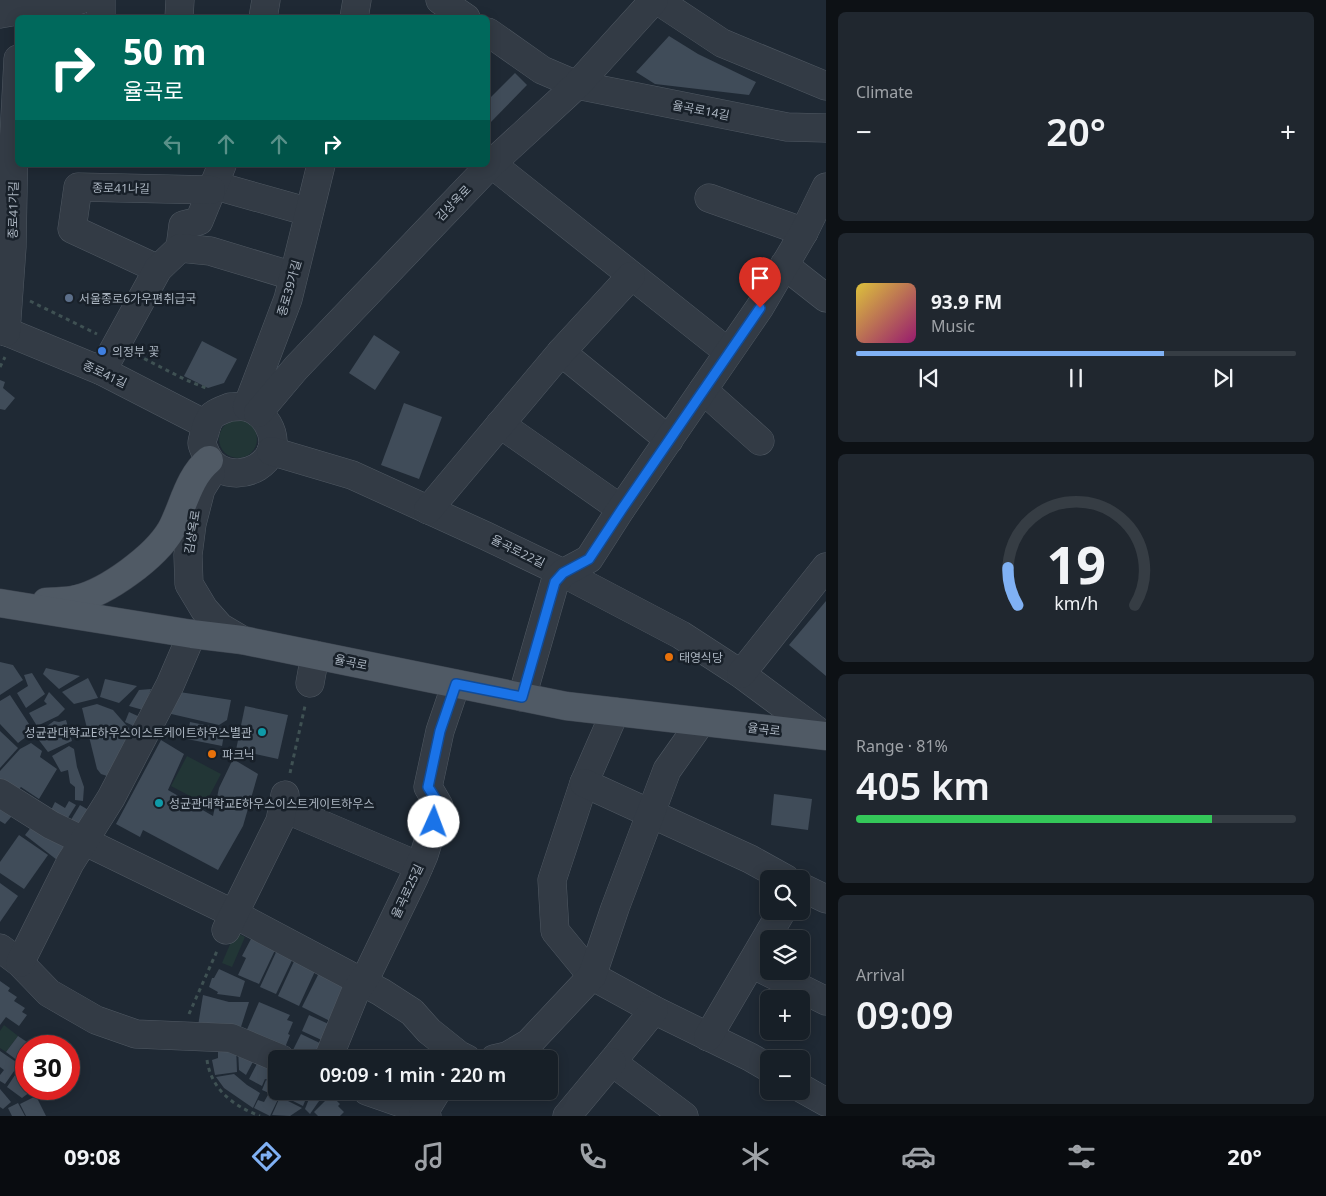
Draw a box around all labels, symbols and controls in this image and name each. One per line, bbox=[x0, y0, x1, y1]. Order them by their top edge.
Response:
text: 50 m bbox=[123, 28, 206, 75]
icon: right bbox=[40, 35, 105, 100]
text: 율곡로 bbox=[123, 75, 184, 105]
text: Climate bbox=[856, 81, 913, 103]
street label: 율곡로14길 bbox=[671, 96, 731, 124]
text: 20° bbox=[1046, 105, 1106, 157]
text: − bbox=[856, 112, 872, 150]
text: + bbox=[1280, 112, 1296, 150]
icon: left bbox=[159, 130, 187, 158]
icon: ahead bbox=[212, 130, 240, 158]
icon: ahead bbox=[265, 130, 293, 158]
icon: right bbox=[318, 130, 346, 158]
street label: 종로41나길 bbox=[92, 179, 150, 197]
street label: 종로41가길 bbox=[4, 181, 22, 239]
street label: 김상옥로 bbox=[432, 181, 474, 225]
pin bbox=[739, 257, 781, 308]
street label: 종로39가길 bbox=[273, 258, 305, 318]
icon: arrive bbox=[746, 264, 774, 292]
text: 93.9 FM bbox=[931, 289, 1002, 315]
place label: 서울종로6가우편취급국 bbox=[79, 290, 196, 307]
marker: 서울종로6가우편취급국 bbox=[63, 292, 75, 304]
text: Music bbox=[931, 315, 975, 337]
place label: 의정부 꽃 bbox=[112, 343, 159, 360]
marker: 의정부 꽃 bbox=[96, 345, 108, 357]
street label: 종로41길 bbox=[80, 356, 130, 392]
icon: previous bbox=[915, 364, 943, 392]
icon: pause bbox=[1062, 364, 1090, 392]
icon: next bbox=[1209, 364, 1237, 392]
street label: 김상옥로 bbox=[180, 509, 204, 555]
text: 19 bbox=[1046, 528, 1106, 599]
street label: 율곡로22길 bbox=[488, 531, 548, 571]
text: km/h bbox=[1054, 591, 1098, 615]
place label: 태영식당 bbox=[679, 649, 723, 666]
street label: 율곡로 bbox=[333, 650, 369, 674]
marker: 태영식당 bbox=[663, 651, 675, 663]
street label: 율곡로 bbox=[747, 719, 781, 739]
place label: 성균관대학교E하우스이스트게이트하우스별관 bbox=[25, 724, 252, 741]
marker: 성균관대학교E하우스이스트게이트하우스별관 bbox=[256, 726, 268, 738]
text: Range · 81% bbox=[856, 735, 948, 757]
place label: 파크닉 bbox=[222, 746, 255, 763]
marker: 파크닉 bbox=[206, 748, 218, 760]
text: 405 km bbox=[856, 759, 990, 811]
place label: 성균관대학교E하우스이스트게이트하우스 bbox=[169, 795, 374, 812]
position arrow bbox=[407, 795, 459, 847]
marker: 성균관대학교E하우스이스트게이트하우스 bbox=[153, 797, 165, 809]
street label: 율곡로25길 bbox=[387, 861, 427, 921]
map controls bbox=[760, 870, 810, 1100]
button: search bbox=[760, 870, 810, 920]
button: layers bbox=[760, 930, 810, 980]
text: Arrival bbox=[856, 964, 905, 986]
text: 09:09 bbox=[856, 988, 953, 1040]
button: + bbox=[760, 990, 810, 1040]
speed limit sign: 30 bbox=[15, 1035, 80, 1100]
button: − bbox=[760, 1050, 810, 1100]
text: 09:09 · 1 min · 220 m bbox=[320, 1062, 506, 1088]
icon: directions bbox=[249, 1139, 284, 1174]
icon: music bbox=[412, 1139, 447, 1174]
icon: phone bbox=[575, 1139, 610, 1174]
icon: climate bbox=[738, 1139, 773, 1174]
icon: car bbox=[901, 1139, 936, 1174]
icon: filters bbox=[1064, 1139, 1099, 1174]
text: 09:08 bbox=[64, 1141, 121, 1171]
text: 20° bbox=[1227, 1141, 1262, 1171]

